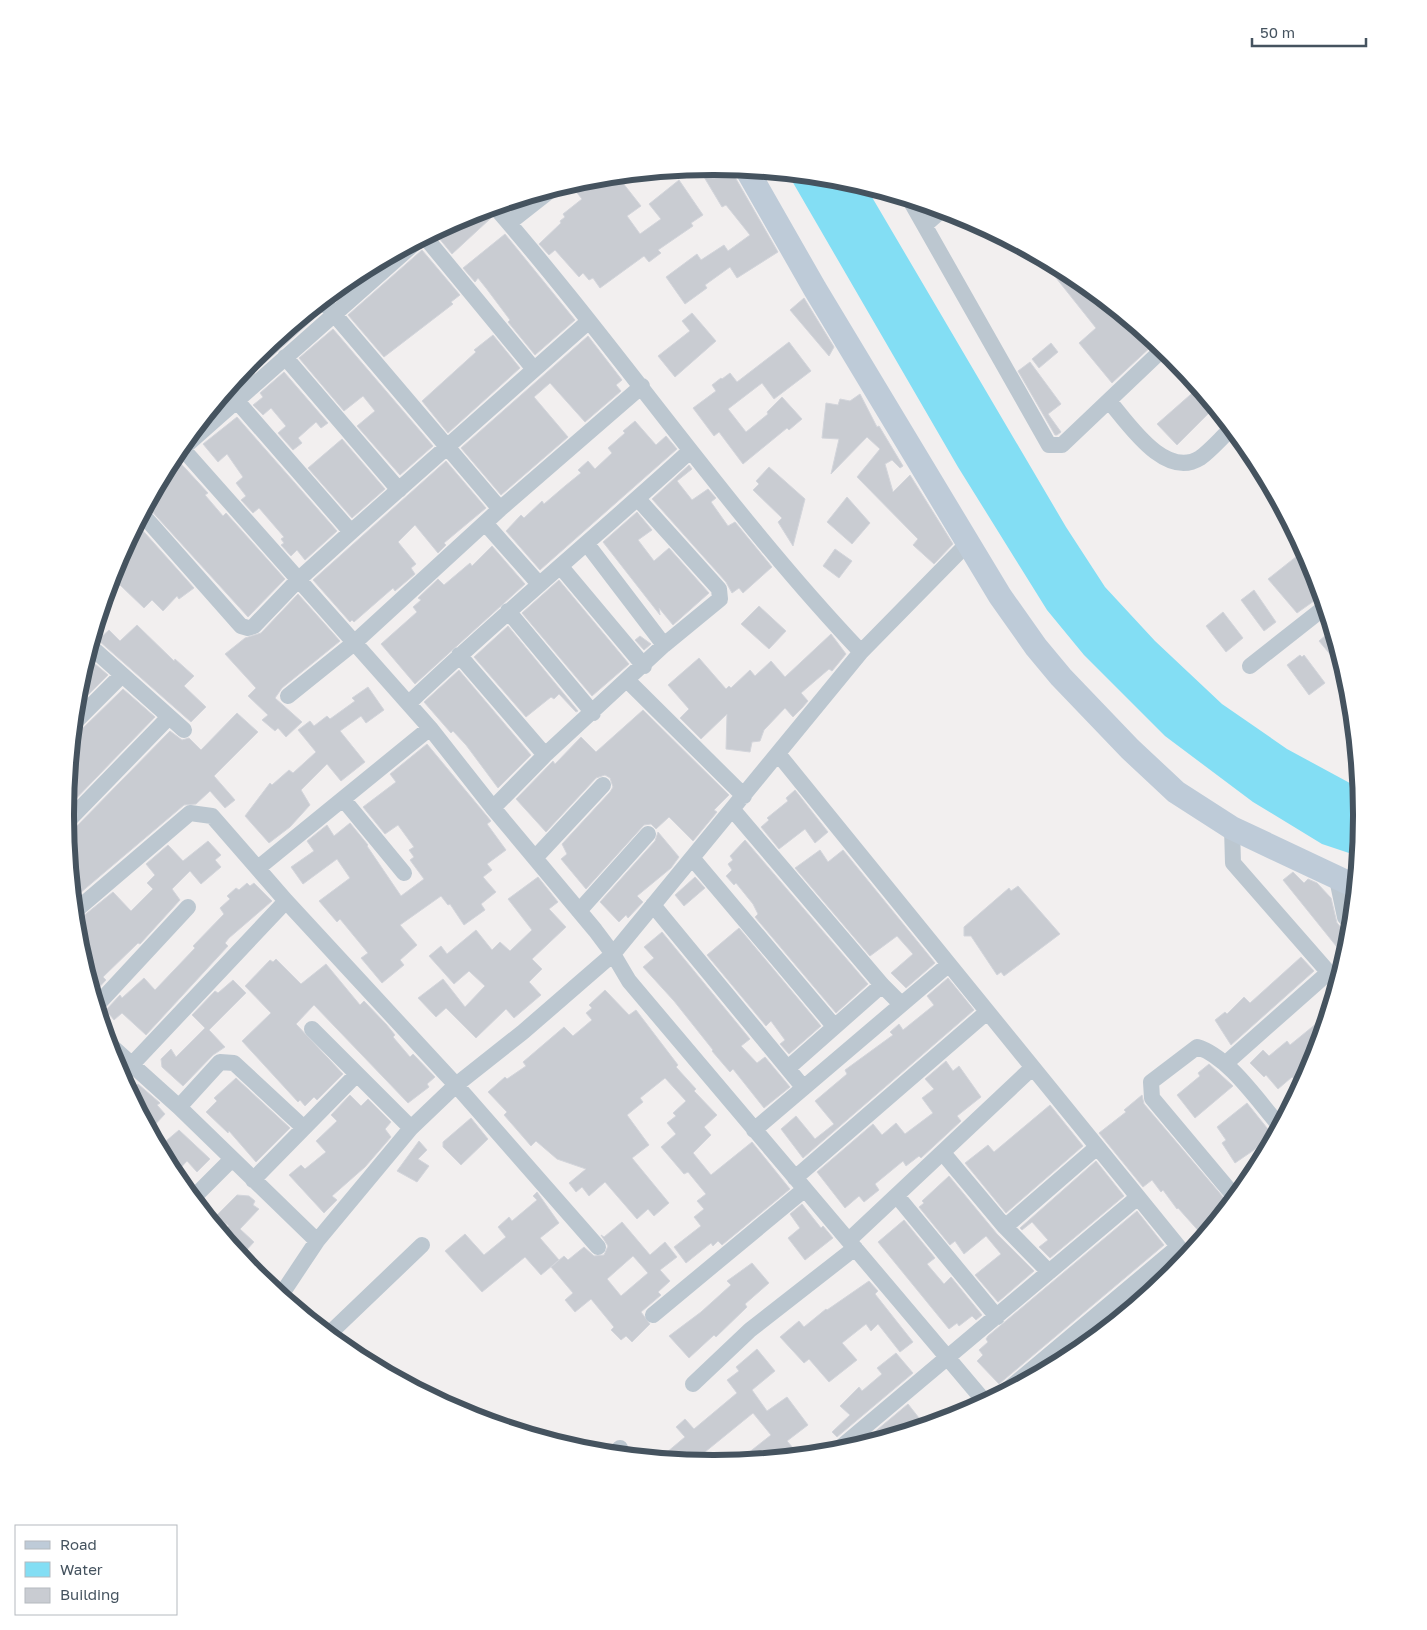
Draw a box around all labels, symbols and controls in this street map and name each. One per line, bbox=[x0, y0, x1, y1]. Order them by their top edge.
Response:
scale bar bbox=[1252, 15, 1366, 47]
text: 50 m bbox=[1260, 23, 1295, 41]
legend bbox=[15, 1525, 178, 1615]
text: Road bbox=[60, 1535, 97, 1553]
text: Water bbox=[60, 1560, 103, 1578]
text: Building bbox=[60, 1585, 120, 1603]

